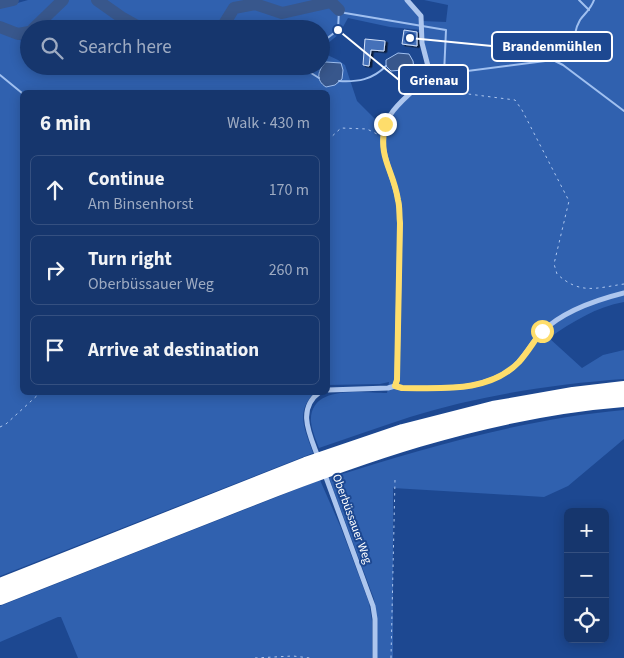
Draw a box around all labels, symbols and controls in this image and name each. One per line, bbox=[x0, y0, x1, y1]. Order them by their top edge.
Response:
search box bbox=[20, 20, 330, 75]
callout: Brandenmühlen bbox=[492, 32, 612, 61]
icon: search bbox=[38, 34, 66, 62]
text: Search here bbox=[78, 34, 172, 61]
text: Brandenmühlen bbox=[502, 37, 602, 57]
callout: Grienau bbox=[399, 65, 468, 94]
text: Grienau bbox=[410, 71, 459, 91]
text: 6 min bbox=[40, 108, 91, 138]
text: Walk · 430 m bbox=[227, 112, 310, 134]
route end bbox=[374, 113, 397, 136]
text: Continue bbox=[88, 166, 165, 193]
icon: ahead bbox=[41, 176, 69, 204]
text: 170 m bbox=[269, 179, 309, 201]
text: Am Binsenhorst bbox=[88, 193, 193, 215]
text: Turn right bbox=[88, 246, 172, 273]
icon: right bbox=[41, 256, 69, 284]
text: 260 m bbox=[269, 259, 309, 281]
text: Oberbüssauer Weg bbox=[88, 273, 214, 295]
route start bbox=[531, 320, 554, 343]
icon: arrive bbox=[41, 336, 69, 364]
text: Arrive at destination bbox=[88, 337, 259, 364]
street label: Oberbüssauer Weg bbox=[328, 472, 376, 566]
map controls bbox=[564, 508, 609, 643]
button: + bbox=[564, 508, 609, 553]
button: − bbox=[564, 553, 609, 598]
button: locate bbox=[564, 598, 609, 643]

